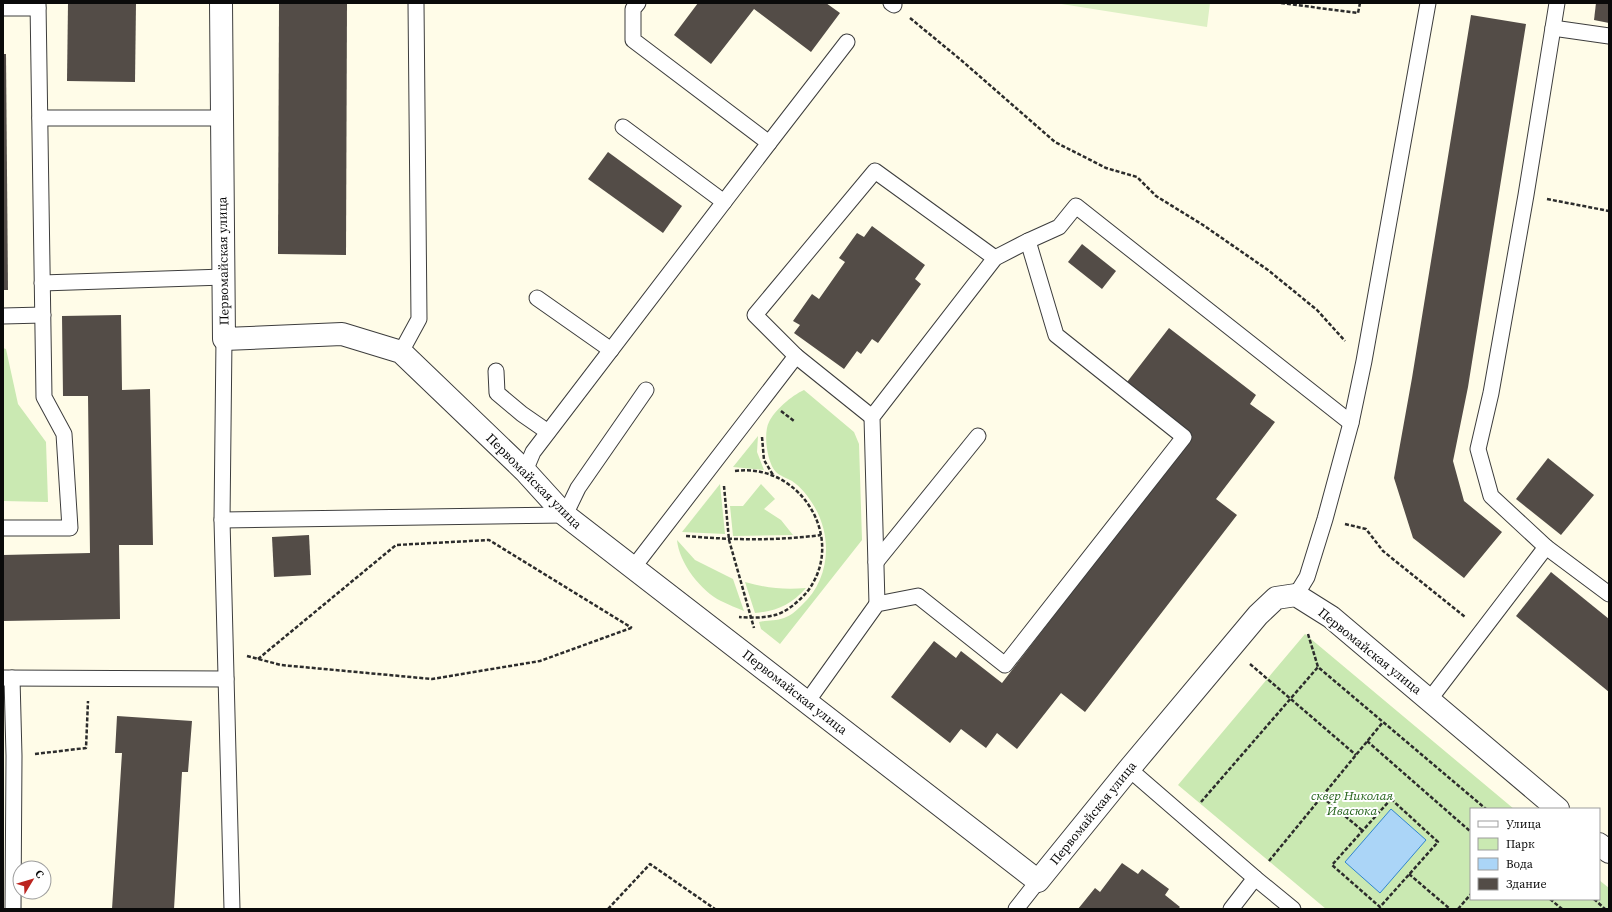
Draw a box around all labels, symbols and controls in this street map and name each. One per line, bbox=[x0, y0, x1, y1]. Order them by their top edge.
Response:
street label: Первомайская улица bbox=[213, 196, 233, 325]
street label: Первомайская улица bbox=[482, 429, 586, 533]
street label: Первомайская улица bbox=[1315, 604, 1426, 698]
street label: Первомайская улица bbox=[739, 646, 851, 739]
street label: Первомайская улица bbox=[1046, 757, 1140, 868]
park label: сквер Николая Ивасюка bbox=[1311, 787, 1394, 819]
legend bbox=[1470, 808, 1600, 900]
text: Улица bbox=[1506, 816, 1542, 832]
text: Парк bbox=[1506, 836, 1535, 852]
text: Вода bbox=[1506, 856, 1534, 872]
north arrow bbox=[12, 860, 52, 900]
text: С bbox=[31, 867, 48, 882]
text: Здание bbox=[1506, 876, 1547, 892]

